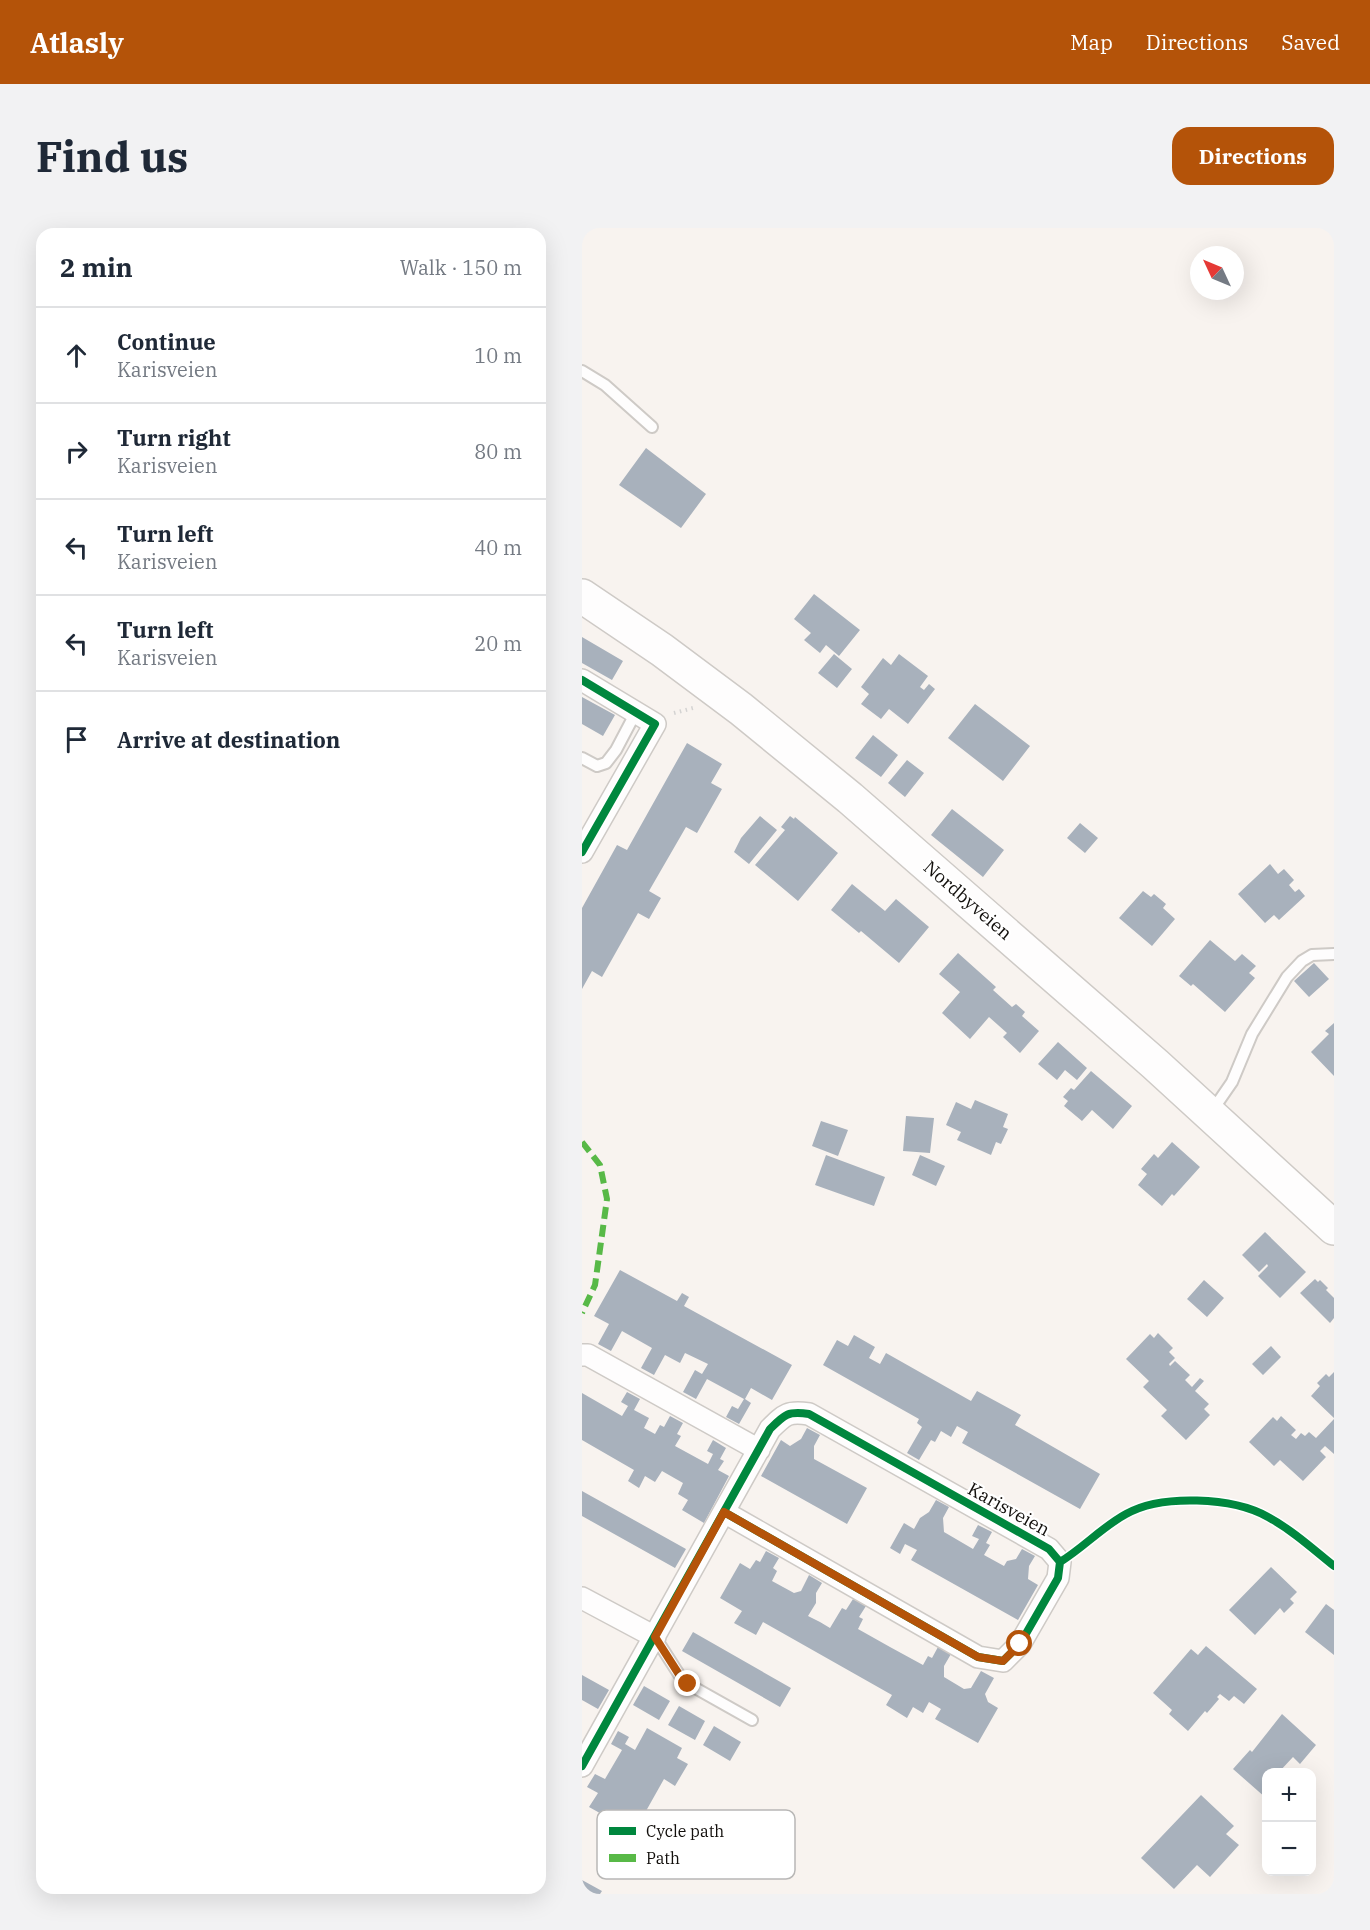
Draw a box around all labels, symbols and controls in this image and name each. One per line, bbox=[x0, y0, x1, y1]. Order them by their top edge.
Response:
text: Atlasly bbox=[30, 24, 124, 61]
text: Map bbox=[1070, 28, 1113, 56]
text: Directions bbox=[1146, 28, 1248, 56]
text: Saved bbox=[1281, 28, 1340, 56]
button: Directions bbox=[1172, 127, 1334, 185]
text: Find us bbox=[36, 129, 188, 184]
north arrow bbox=[1190, 246, 1244, 300]
text: 2 min bbox=[60, 250, 133, 284]
text: Walk · 150 m bbox=[400, 254, 522, 281]
text: Continue bbox=[117, 327, 216, 356]
icon: ahead bbox=[60, 339, 93, 372]
text: 10 m bbox=[474, 342, 522, 369]
text: Karisveien bbox=[117, 356, 218, 383]
text: Turn right bbox=[117, 423, 231, 452]
icon: right bbox=[60, 435, 93, 468]
text: 80 m bbox=[474, 438, 522, 465]
text: Karisveien bbox=[117, 452, 218, 479]
text: Turn left bbox=[117, 519, 213, 548]
icon: left bbox=[60, 531, 93, 564]
text: 40 m bbox=[474, 534, 522, 561]
text: Karisveien bbox=[117, 548, 218, 575]
text: Turn left bbox=[117, 615, 213, 644]
icon: left bbox=[60, 627, 93, 660]
text: 20 m bbox=[474, 630, 522, 657]
text: Karisveien bbox=[117, 644, 218, 671]
icon: arrive bbox=[60, 723, 93, 756]
text: Arrive at destination bbox=[117, 725, 340, 754]
street label: Nordbyveien bbox=[919, 855, 1017, 945]
street label: Karisveien bbox=[964, 1477, 1054, 1541]
route start bbox=[1006, 1630, 1032, 1656]
route end bbox=[674, 1670, 700, 1696]
map controls bbox=[1262, 1768, 1316, 1876]
button: + bbox=[1262, 1768, 1316, 1822]
legend bbox=[597, 1810, 795, 1879]
text: Cycle path bbox=[646, 1821, 724, 1841]
button: − bbox=[1262, 1822, 1316, 1876]
text: Path bbox=[646, 1848, 680, 1868]

